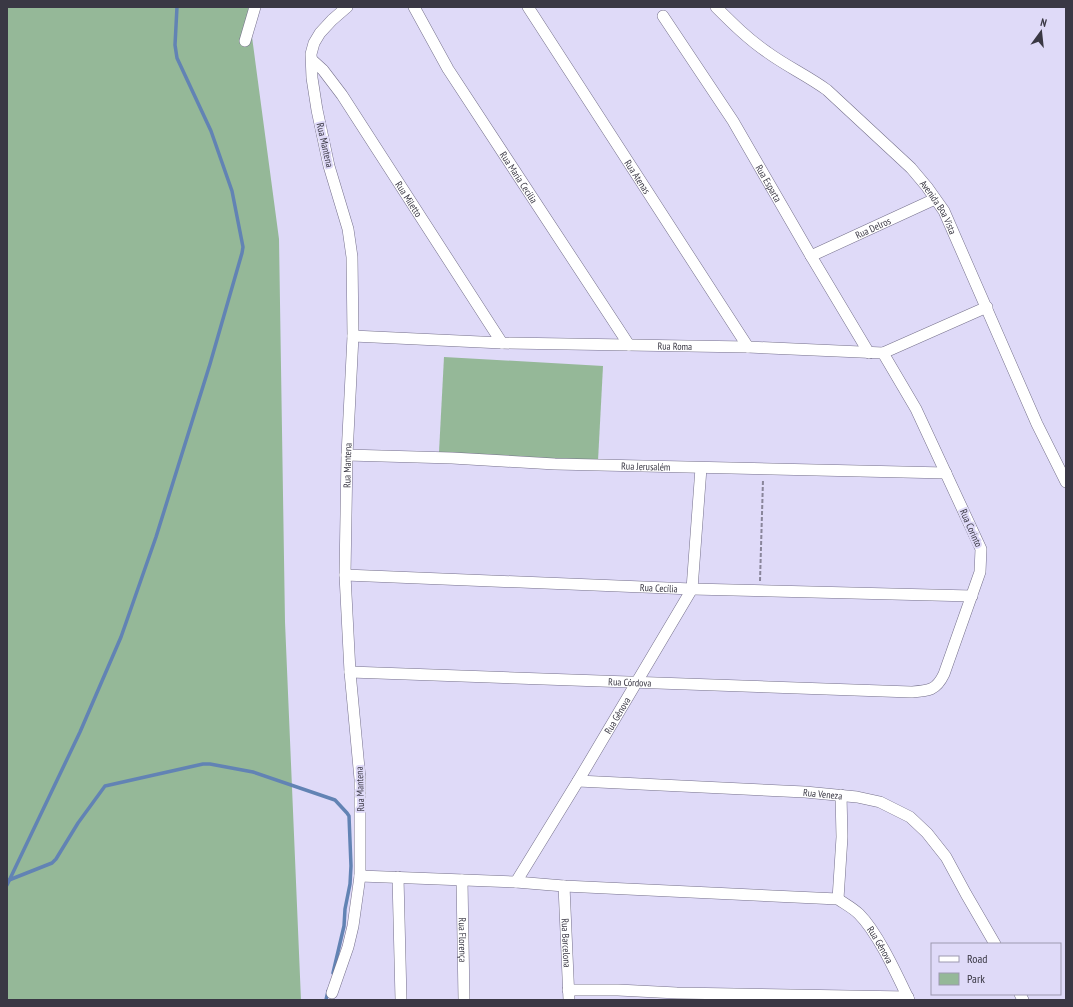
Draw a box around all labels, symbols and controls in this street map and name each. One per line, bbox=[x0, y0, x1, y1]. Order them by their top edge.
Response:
north arrow bbox=[1021, 12, 1061, 52]
text: N bbox=[1039, 15, 1048, 30]
street label: Rua Mantena bbox=[314, 122, 336, 168]
street label: Rua Maria Cecília bbox=[497, 149, 541, 205]
street label: Rua Atenas bbox=[622, 157, 654, 197]
street label: Rua Esparta bbox=[753, 162, 785, 204]
street label: Avenida Boa Vista bbox=[917, 177, 960, 236]
street label: Rua Miletto bbox=[393, 179, 425, 219]
street label: Rua Delros bbox=[853, 214, 893, 241]
street label: Rua Roma bbox=[657, 339, 692, 353]
street label: Rua Mantena bbox=[340, 442, 354, 488]
street label: Rua Jerusalém bbox=[621, 459, 671, 473]
street label: Rua Corinto bbox=[957, 507, 985, 549]
street label: Rua Cecília bbox=[640, 580, 678, 595]
street label: Rua Córdova bbox=[608, 675, 652, 689]
street label: Rua Gênova bbox=[601, 694, 633, 736]
street label: Rua Mantena bbox=[353, 766, 367, 812]
street label: Rua Veneza bbox=[802, 785, 843, 802]
street label: Rua Florença bbox=[456, 917, 470, 963]
street label: Rua Barcelona bbox=[559, 918, 574, 968]
street label: Rua Gênova bbox=[865, 923, 896, 965]
legend bbox=[931, 943, 1061, 995]
text: Road bbox=[967, 951, 987, 966]
text: Park bbox=[967, 971, 985, 986]

